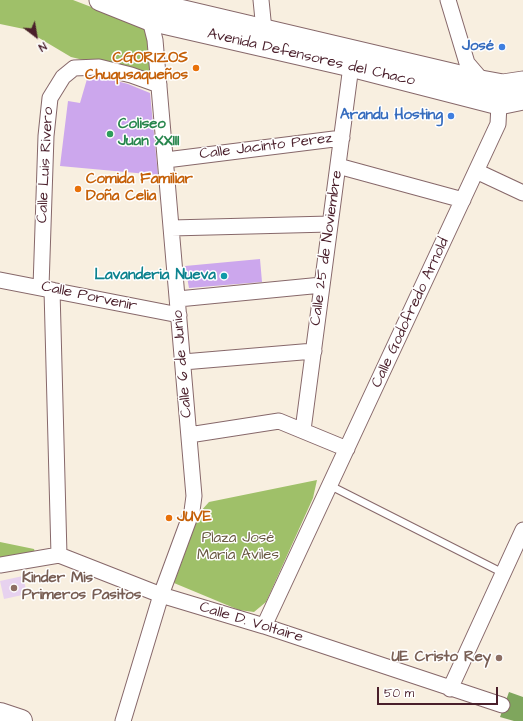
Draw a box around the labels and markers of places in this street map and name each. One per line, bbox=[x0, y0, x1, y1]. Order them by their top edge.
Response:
place label: José bbox=[462, 38, 494, 56]
marker: José bbox=[497, 42, 507, 52]
place label: CGORIZOS Chuqusaqueños bbox=[85, 50, 188, 85]
marker: CGORIZOS Chuqusaqueños bbox=[191, 63, 201, 73]
place label: Arandu Hosting bbox=[340, 107, 443, 125]
marker: Arandu Hosting bbox=[446, 111, 456, 121]
place label: Coliseo Juan XXIII bbox=[118, 116, 179, 151]
marker: Coliseo Juan XXIII bbox=[105, 129, 115, 139]
place label: Comida Familiar Doña Celia bbox=[86, 171, 193, 206]
marker: Comida Familiar Doña Celia bbox=[73, 184, 83, 194]
place label: Lavanderia Nueva bbox=[95, 267, 216, 285]
marker: Lavanderia Nueva bbox=[219, 271, 229, 281]
place label: JUVE bbox=[177, 509, 212, 527]
marker: JUVE bbox=[164, 513, 174, 523]
place label: Kinder Mis Primeros Pasitos bbox=[22, 570, 141, 605]
marker: Kinder Mis Primeros Pasitos bbox=[9, 583, 19, 593]
place label: UE Cristo Rey bbox=[391, 649, 491, 667]
marker: UE Cristo Rey bbox=[494, 653, 504, 663]

